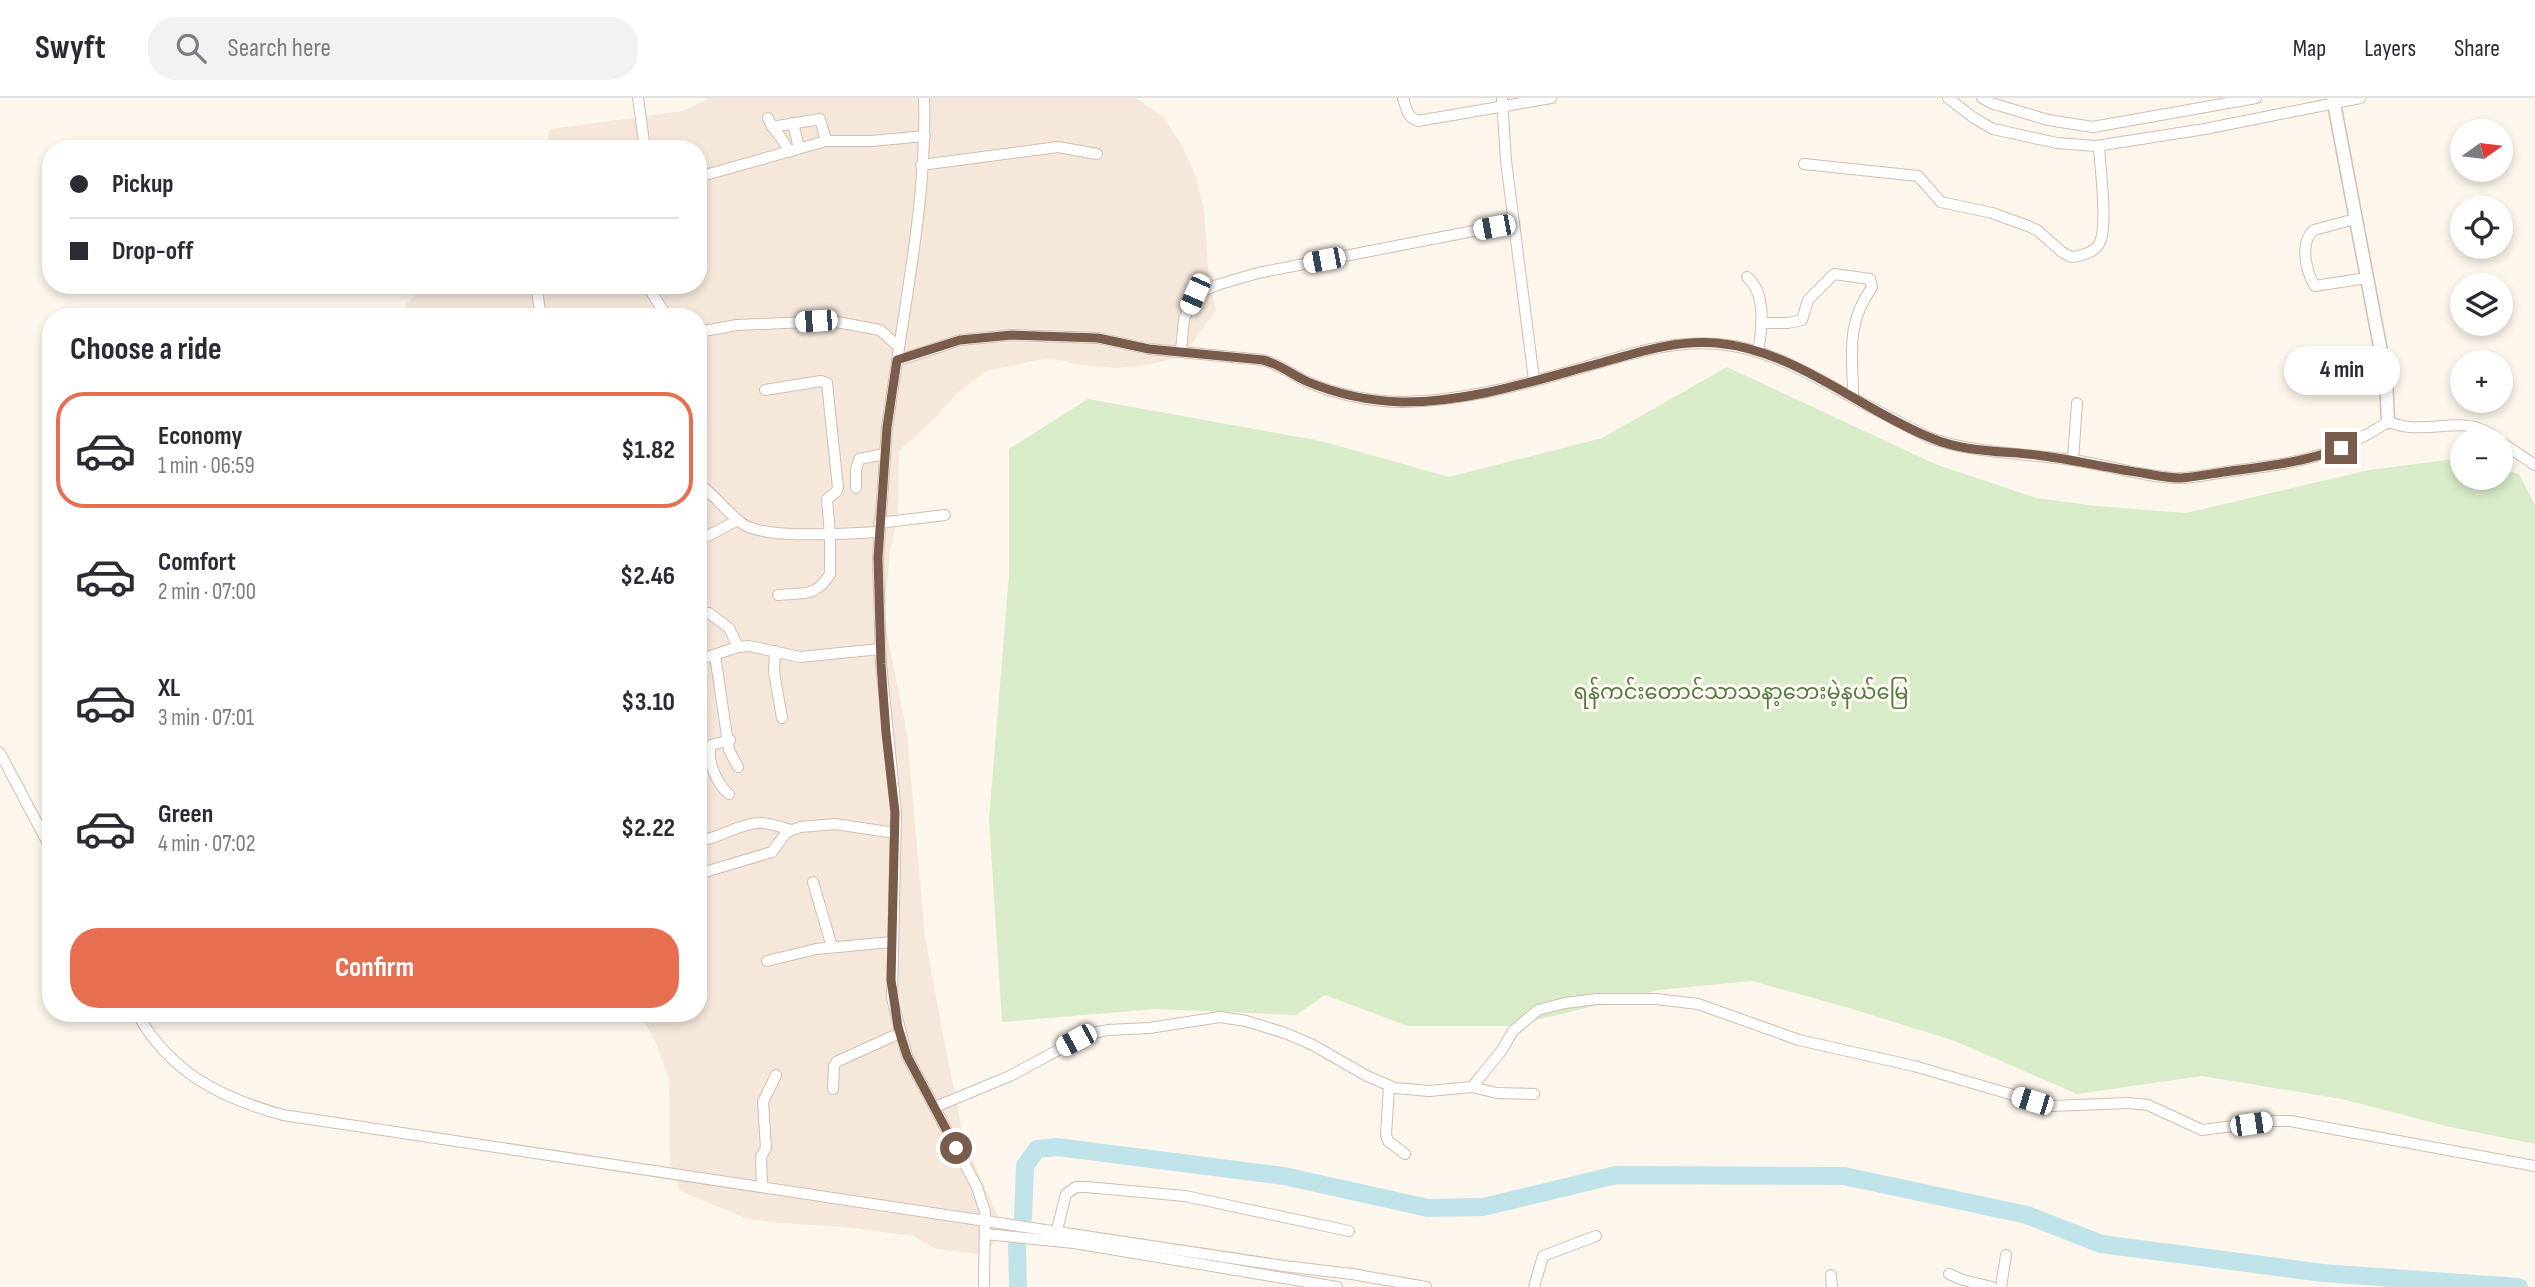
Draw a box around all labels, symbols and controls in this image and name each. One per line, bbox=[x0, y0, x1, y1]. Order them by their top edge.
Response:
search box bbox=[148, 17, 638, 80]
text: Swyft bbox=[35, 28, 106, 68]
icon: search bbox=[172, 29, 210, 67]
text: Search here bbox=[228, 33, 331, 64]
text: Map bbox=[2293, 34, 2326, 63]
text: Layers bbox=[2364, 34, 2416, 63]
text: Share bbox=[2454, 34, 2500, 63]
north arrow bbox=[2450, 119, 2513, 182]
map controls bbox=[2450, 119, 2513, 490]
text: Pickup bbox=[112, 169, 174, 200]
button: locate bbox=[2450, 196, 2513, 259]
car bbox=[1472, 213, 1517, 241]
text: Drop-off bbox=[112, 236, 193, 267]
car bbox=[1302, 246, 1347, 274]
car bbox=[1177, 271, 1214, 317]
button: layers bbox=[2450, 273, 2513, 336]
car bbox=[795, 309, 838, 333]
text: Choose a ride bbox=[70, 330, 222, 369]
callout: 4 min bbox=[2283, 346, 2399, 396]
button: + bbox=[2450, 350, 2513, 413]
text: 4 min bbox=[2320, 356, 2364, 384]
icon: car bbox=[74, 419, 137, 482]
text: Economy bbox=[158, 421, 242, 452]
button: − bbox=[2450, 427, 2513, 490]
route end bbox=[2325, 432, 2357, 464]
text: $1.82 bbox=[621, 435, 675, 466]
text: 1 min · 06:59 bbox=[158, 452, 255, 480]
icon: car bbox=[74, 545, 137, 608]
text: Comfort bbox=[158, 547, 236, 578]
text: $2.46 bbox=[620, 561, 675, 592]
text: 2 min · 07:00 bbox=[158, 578, 256, 606]
icon: car bbox=[74, 671, 137, 734]
text: XL bbox=[158, 673, 180, 704]
park label: ရန်ကင်းတောင်သာသနာ့ဘေးမဲ့နယ်မြေ bbox=[1574, 676, 1908, 709]
text: $3.10 bbox=[621, 687, 675, 718]
text: 3 min · 07:01 bbox=[158, 704, 254, 732]
icon: car bbox=[74, 797, 137, 860]
text: Green bbox=[158, 799, 213, 830]
text: $2.22 bbox=[621, 813, 675, 844]
text: 4 min · 07:02 bbox=[158, 830, 255, 858]
button: Confirm bbox=[70, 928, 679, 1008]
car bbox=[1053, 1021, 1100, 1059]
car bbox=[2009, 1085, 2056, 1117]
car bbox=[2229, 1111, 2274, 1137]
route start bbox=[940, 1132, 972, 1164]

